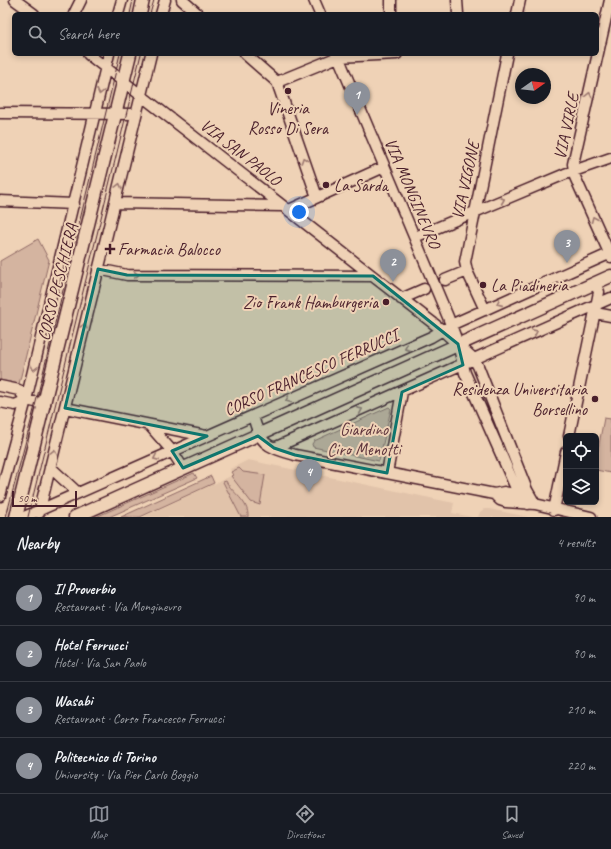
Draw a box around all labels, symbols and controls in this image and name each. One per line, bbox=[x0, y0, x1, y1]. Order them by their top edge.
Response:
search box bbox=[12, 12, 599, 56]
icon: search bbox=[26, 23, 48, 45]
text: Search here bbox=[58, 25, 119, 44]
north arrow bbox=[515, 68, 551, 104]
pin: 1 bbox=[344, 82, 370, 115]
marker: Vineria Rosso Di Sera bbox=[283, 86, 293, 96]
one-way arrow bbox=[97, 89, 105, 95]
street label: VIA VIRLE bbox=[549, 89, 584, 161]
one-way arrow bbox=[585, 91, 593, 98]
place label: Vineria Rosso Di Sera bbox=[248, 98, 329, 139]
street label: VIA SAN PAOLO bbox=[196, 114, 286, 191]
street label: VIA MONGINEVRO bbox=[380, 135, 446, 253]
street label: VIA VIGONE bbox=[447, 137, 485, 221]
one-way arrow bbox=[300, 157, 309, 164]
place label: La Sarda bbox=[334, 175, 390, 196]
marker: La Sarda bbox=[321, 180, 331, 190]
one-way arrow bbox=[114, 183, 122, 189]
one-way arrow bbox=[499, 197, 506, 205]
your location bbox=[289, 202, 309, 222]
one-way arrow bbox=[590, 215, 598, 222]
street label: CORSO PESCHIERA bbox=[33, 221, 82, 343]
pin: 3 bbox=[554, 230, 580, 263]
place label: Farmacia Balocco bbox=[118, 239, 221, 260]
marker: Farmacia Balocco bbox=[105, 244, 115, 254]
pin: 2 bbox=[380, 249, 406, 282]
one-way arrow bbox=[133, 271, 139, 279]
place label: La Piadineria bbox=[491, 275, 569, 296]
marker: La Piadineria bbox=[478, 280, 488, 290]
place label: Zio Frank Hamburgeria bbox=[243, 292, 379, 313]
marker: Zio Frank Hamburgeria bbox=[381, 297, 391, 307]
one-way arrow bbox=[495, 299, 502, 307]
one-way arrow bbox=[80, 322, 88, 329]
street label: CORSO FRANCESCO FERRUCCI bbox=[221, 323, 405, 420]
one-way arrow bbox=[531, 329, 538, 337]
one-way arrow bbox=[404, 343, 411, 351]
one-way arrow bbox=[30, 364, 39, 371]
place label: Residenza Universitaria Borsellino bbox=[452, 379, 589, 420]
marker: Residenza Universitaria Borsellino bbox=[590, 394, 600, 404]
one-way arrow bbox=[285, 396, 292, 404]
one-way arrow bbox=[356, 407, 364, 415]
park label: Giardino Ciro Menotti bbox=[327, 419, 402, 460]
map controls bbox=[563, 433, 599, 505]
button: locate bbox=[563, 433, 599, 469]
one-way arrow bbox=[49, 449, 57, 455]
one-way arrow bbox=[152, 453, 159, 461]
pin: 4 bbox=[296, 459, 322, 492]
button: layers bbox=[563, 469, 599, 505]
scale bar bbox=[12, 489, 77, 508]
text: 50 m bbox=[18, 491, 37, 505]
text: Nearby bbox=[16, 533, 59, 554]
text: 4 results bbox=[557, 535, 595, 551]
text: Il Proverbio bbox=[54, 580, 115, 599]
text: 1 bbox=[26, 590, 32, 606]
text: 90 m bbox=[573, 590, 595, 606]
text: Restaurant · Via Monginevro bbox=[54, 599, 181, 615]
text: Hotel Ferrucci bbox=[54, 636, 127, 655]
text: 2 bbox=[26, 646, 32, 662]
text: 90 m bbox=[573, 646, 595, 662]
text: Hotel · Via San Paolo bbox=[54, 655, 146, 671]
text: Wasabi bbox=[54, 692, 93, 711]
text: 3 bbox=[26, 702, 32, 718]
text: 210 m bbox=[567, 702, 595, 718]
text: Restaurant · Corso Francesco Ferrucci bbox=[54, 711, 224, 727]
text: Politecnico di Torino bbox=[54, 748, 156, 767]
text: 4 bbox=[26, 758, 32, 774]
text: 220 m bbox=[567, 758, 595, 774]
text: University · Via Pier Carlo Boggio bbox=[54, 767, 198, 783]
tab: Map bbox=[88, 803, 110, 841]
tab: Directions bbox=[286, 803, 325, 841]
tab: Saved bbox=[501, 803, 523, 841]

